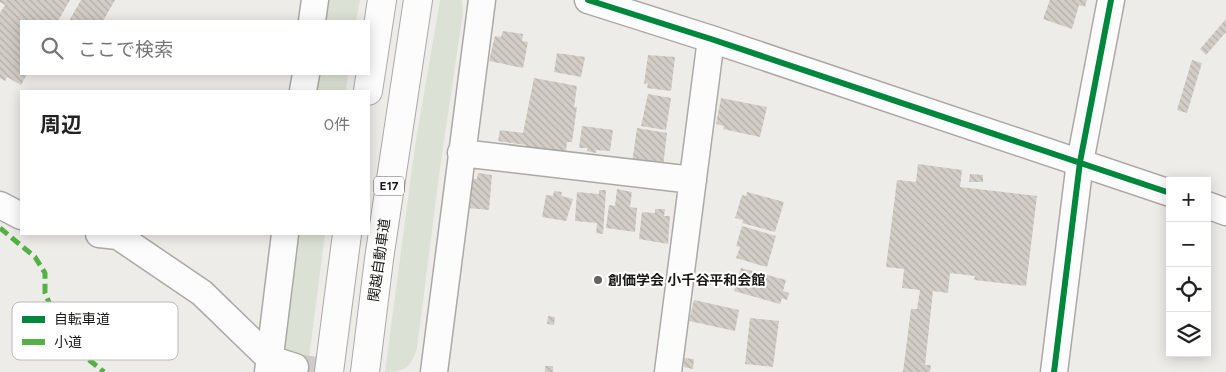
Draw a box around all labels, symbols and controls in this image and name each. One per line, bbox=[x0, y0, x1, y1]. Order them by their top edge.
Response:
search box bbox=[20, 20, 370, 75]
icon: search bbox=[38, 34, 66, 62]
text: ここで検索 bbox=[78, 38, 173, 61]
text: 周辺 bbox=[40, 112, 82, 137]
text: 0件 bbox=[324, 115, 350, 134]
road number: E17 bbox=[374, 177, 404, 196]
map controls bbox=[1166, 177, 1211, 357]
button: + bbox=[1166, 177, 1211, 222]
street label: 関越自動車道 bbox=[365, 217, 394, 303]
button: − bbox=[1166, 222, 1211, 267]
button: locate bbox=[1166, 267, 1211, 312]
place label: 創価学会 小千谷平和会館 bbox=[608, 272, 765, 289]
marker: 創価学会 小千谷平和会館 bbox=[592, 274, 604, 286]
legend bbox=[12, 302, 178, 360]
text: 自転車道 bbox=[54, 311, 110, 328]
button: layers bbox=[1166, 312, 1211, 357]
text: 小道 bbox=[54, 334, 82, 351]

